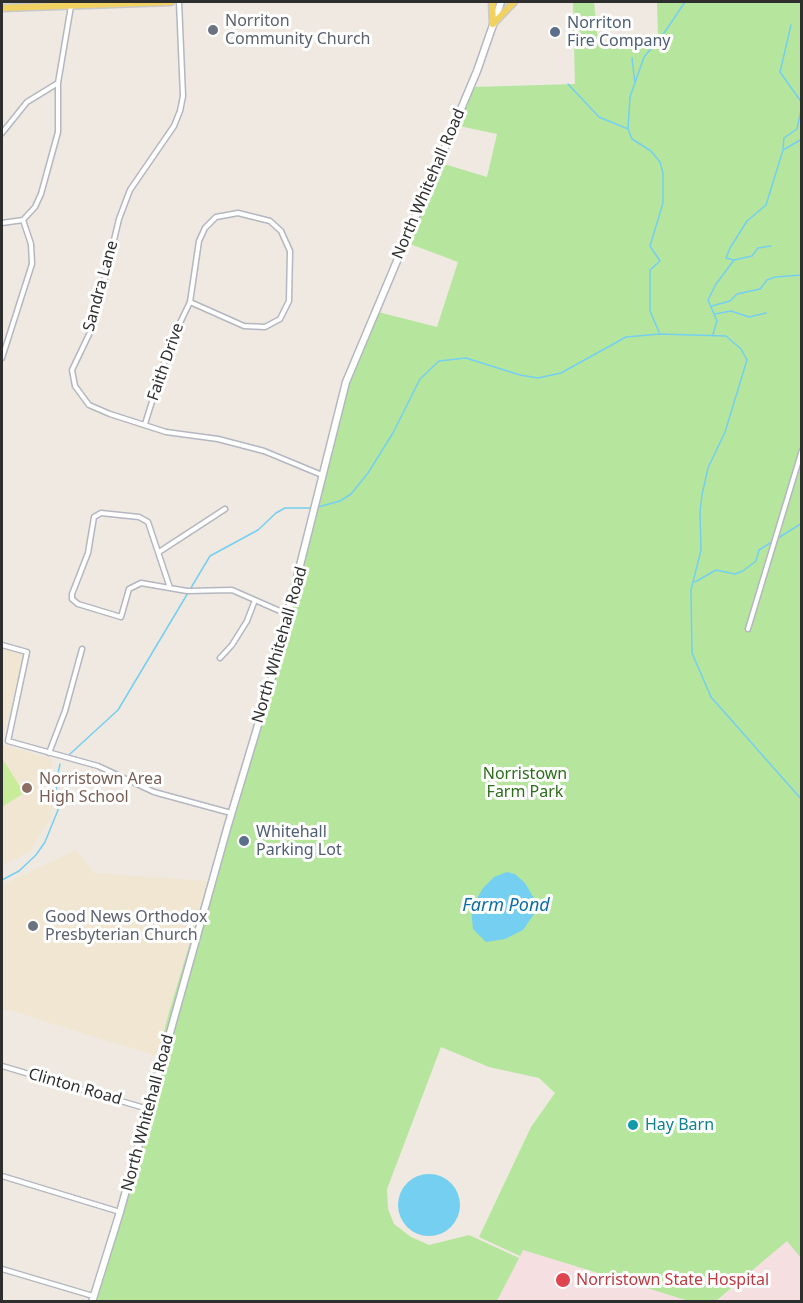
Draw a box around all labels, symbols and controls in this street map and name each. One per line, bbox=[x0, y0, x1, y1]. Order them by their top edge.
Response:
place label: Norriton Community Church bbox=[225, 11, 370, 49]
place label: Norriton Fire Company bbox=[567, 13, 671, 51]
marker: Norriton Community Church bbox=[206, 23, 220, 37]
marker: Norriton Fire Company bbox=[548, 25, 562, 39]
street label: North Whitehall Road bbox=[389, 106, 469, 262]
street label: Sandra Lane bbox=[80, 239, 122, 333]
street label: Faith Drive bbox=[144, 321, 188, 403]
street label: North Whitehall Road bbox=[248, 565, 312, 725]
park label: Norristown Farm Park bbox=[483, 764, 567, 802]
place label: Norristown Area High School bbox=[39, 769, 162, 807]
marker: Norristown Area High School bbox=[20, 781, 34, 795]
place label: Whitehall Parking Lot bbox=[256, 822, 342, 860]
marker: Whitehall Parking Lot bbox=[237, 834, 251, 848]
water label: Farm Pond bbox=[462, 895, 550, 917]
place label: Good News Orthodox Presbyterian Church bbox=[45, 907, 207, 945]
marker: Good News Orthodox Presbyterian Church bbox=[26, 919, 40, 933]
street label: North Whitehall Road bbox=[118, 1032, 178, 1194]
street label: Clinton Road bbox=[26, 1065, 124, 1109]
place label: Hay Barn bbox=[645, 1115, 714, 1135]
marker: Hay Barn bbox=[626, 1118, 640, 1132]
place label: Norristown State Hospital bbox=[576, 1270, 769, 1290]
marker: Norristown State Hospital bbox=[554, 1271, 572, 1289]

